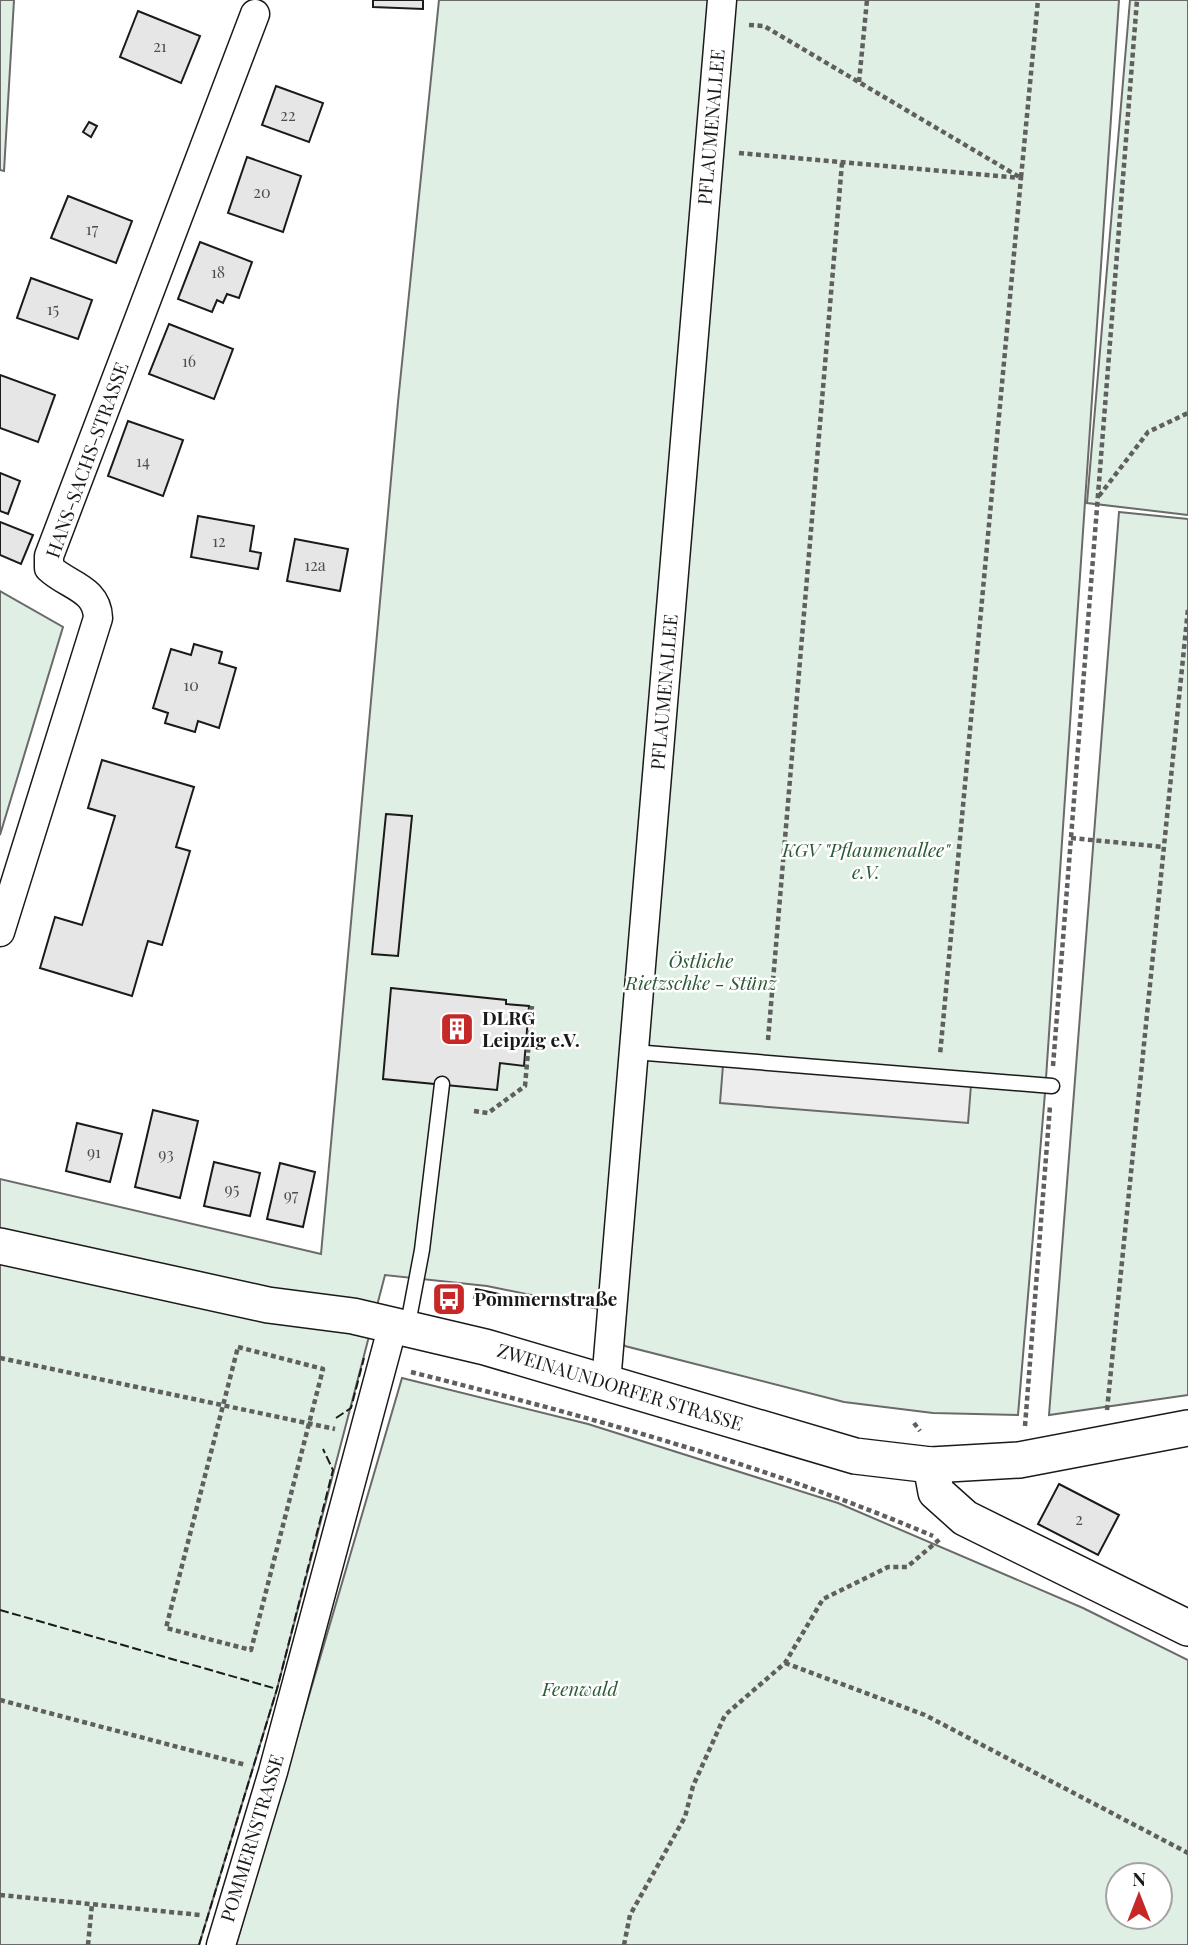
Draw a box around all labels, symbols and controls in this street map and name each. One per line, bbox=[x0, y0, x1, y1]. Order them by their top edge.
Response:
house number: 21 bbox=[153, 35, 167, 56]
street label: PFLAUMENALLEE bbox=[690, 48, 730, 206]
house number: 22 bbox=[280, 104, 296, 125]
house number: 20 bbox=[253, 181, 271, 202]
house number: 17 bbox=[86, 218, 99, 239]
house number: 18 bbox=[211, 261, 225, 282]
house number: 15 bbox=[47, 298, 59, 319]
house number: 16 bbox=[182, 350, 196, 371]
street label: HANS-SACHS-STRASSE bbox=[38, 358, 134, 561]
house number: 14 bbox=[136, 450, 150, 471]
house number: 12 bbox=[212, 530, 226, 551]
house number: 12a bbox=[304, 554, 326, 575]
street label: PFLAUMENALLEE bbox=[643, 613, 683, 771]
house number: 10 bbox=[183, 674, 199, 695]
park label: KGV "Pflaumenallee" e.V. bbox=[781, 836, 951, 884]
park label: Östliche Rietzschke - Stünz bbox=[624, 947, 778, 995]
place label: DLRG Leipzig e.V. bbox=[482, 1004, 580, 1052]
building icon: DLRG Leipzig e.V. bbox=[438, 1010, 476, 1048]
house number: 91 bbox=[87, 1141, 101, 1162]
house number: 93 bbox=[158, 1143, 174, 1164]
house number: 95 bbox=[225, 1178, 239, 1199]
house number: 97 bbox=[284, 1184, 299, 1205]
bus stop icon: Pommernstraße bbox=[430, 1280, 468, 1318]
place label: Pommernstraße bbox=[474, 1285, 617, 1311]
street label: ZWEINAUNDORFER STRASSE bbox=[494, 1336, 746, 1436]
house number: 2 bbox=[1075, 1508, 1083, 1529]
park label: Feenwald bbox=[541, 1675, 619, 1701]
street label: POMMERNSTRASSE bbox=[213, 1751, 289, 1925]
north arrow bbox=[1104, 1861, 1174, 1931]
text: N bbox=[1132, 1865, 1146, 1891]

